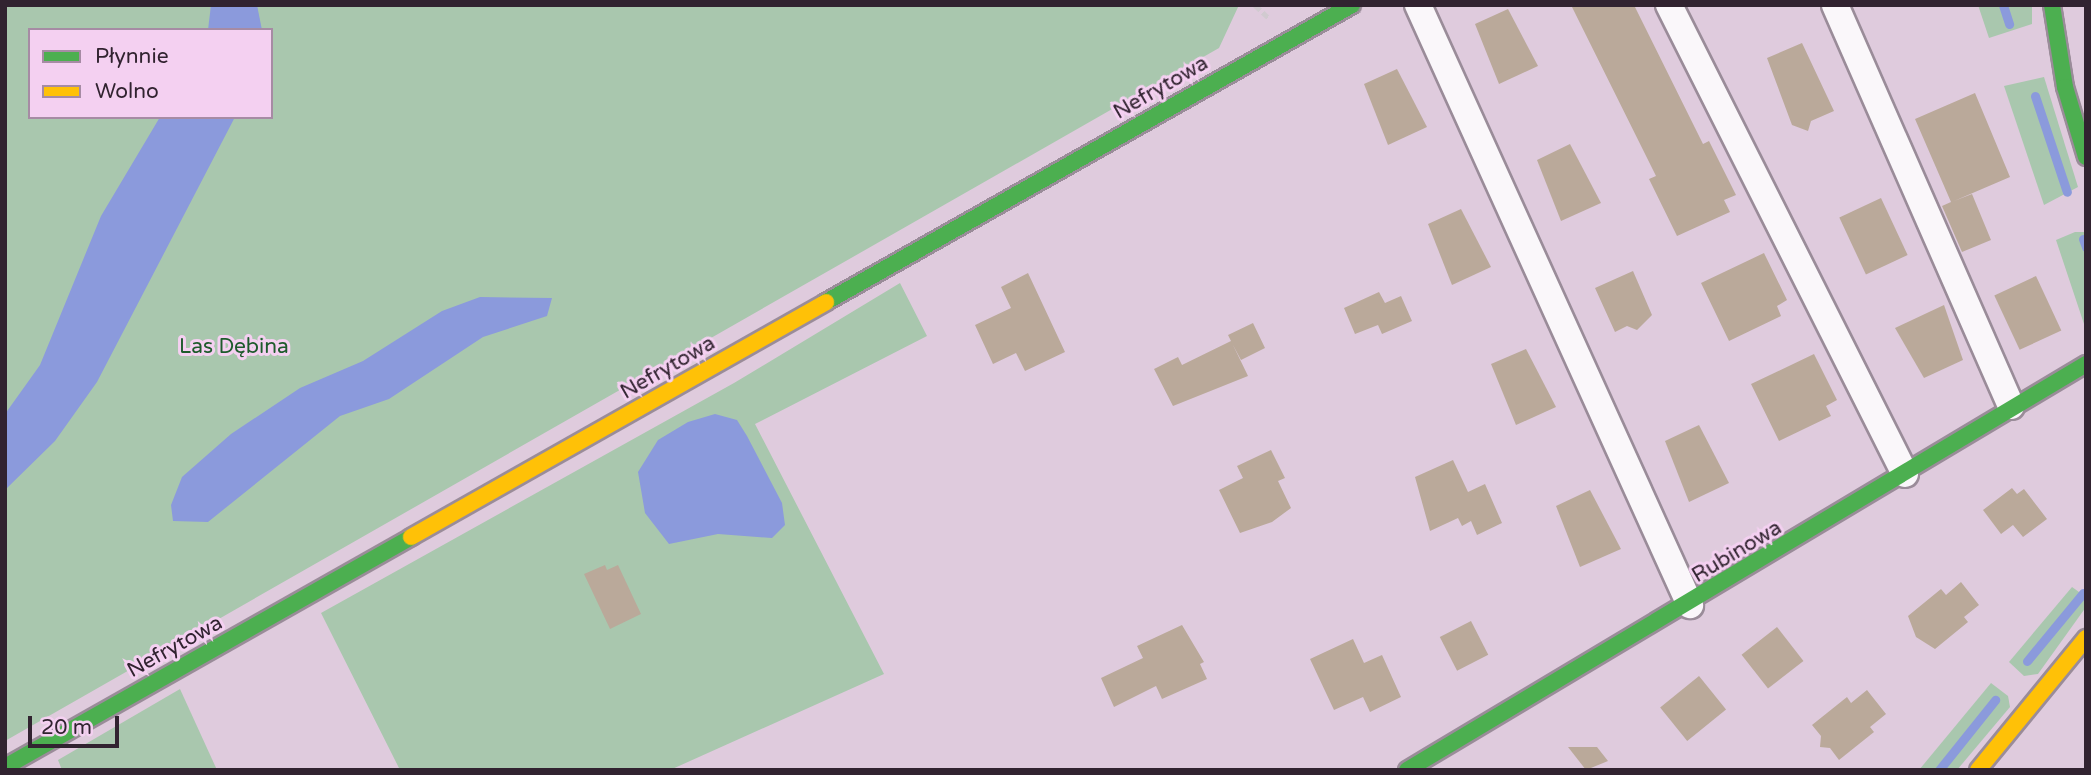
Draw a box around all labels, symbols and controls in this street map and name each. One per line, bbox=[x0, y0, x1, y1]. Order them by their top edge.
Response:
legend bbox=[28, 28, 273, 119]
text: Płynnie bbox=[95, 44, 169, 69]
street label: Nefrytowa bbox=[1109, 51, 1213, 125]
text: Wolno bbox=[95, 79, 159, 104]
street label: Nefrytowa bbox=[616, 331, 720, 405]
park label: Las Dębina bbox=[179, 334, 289, 360]
street label: Rubinowa bbox=[1688, 515, 1786, 589]
street label: Nefrytowa bbox=[123, 611, 227, 683]
scale bar bbox=[32, 702, 122, 746]
text: 20 m bbox=[41, 715, 92, 740]

